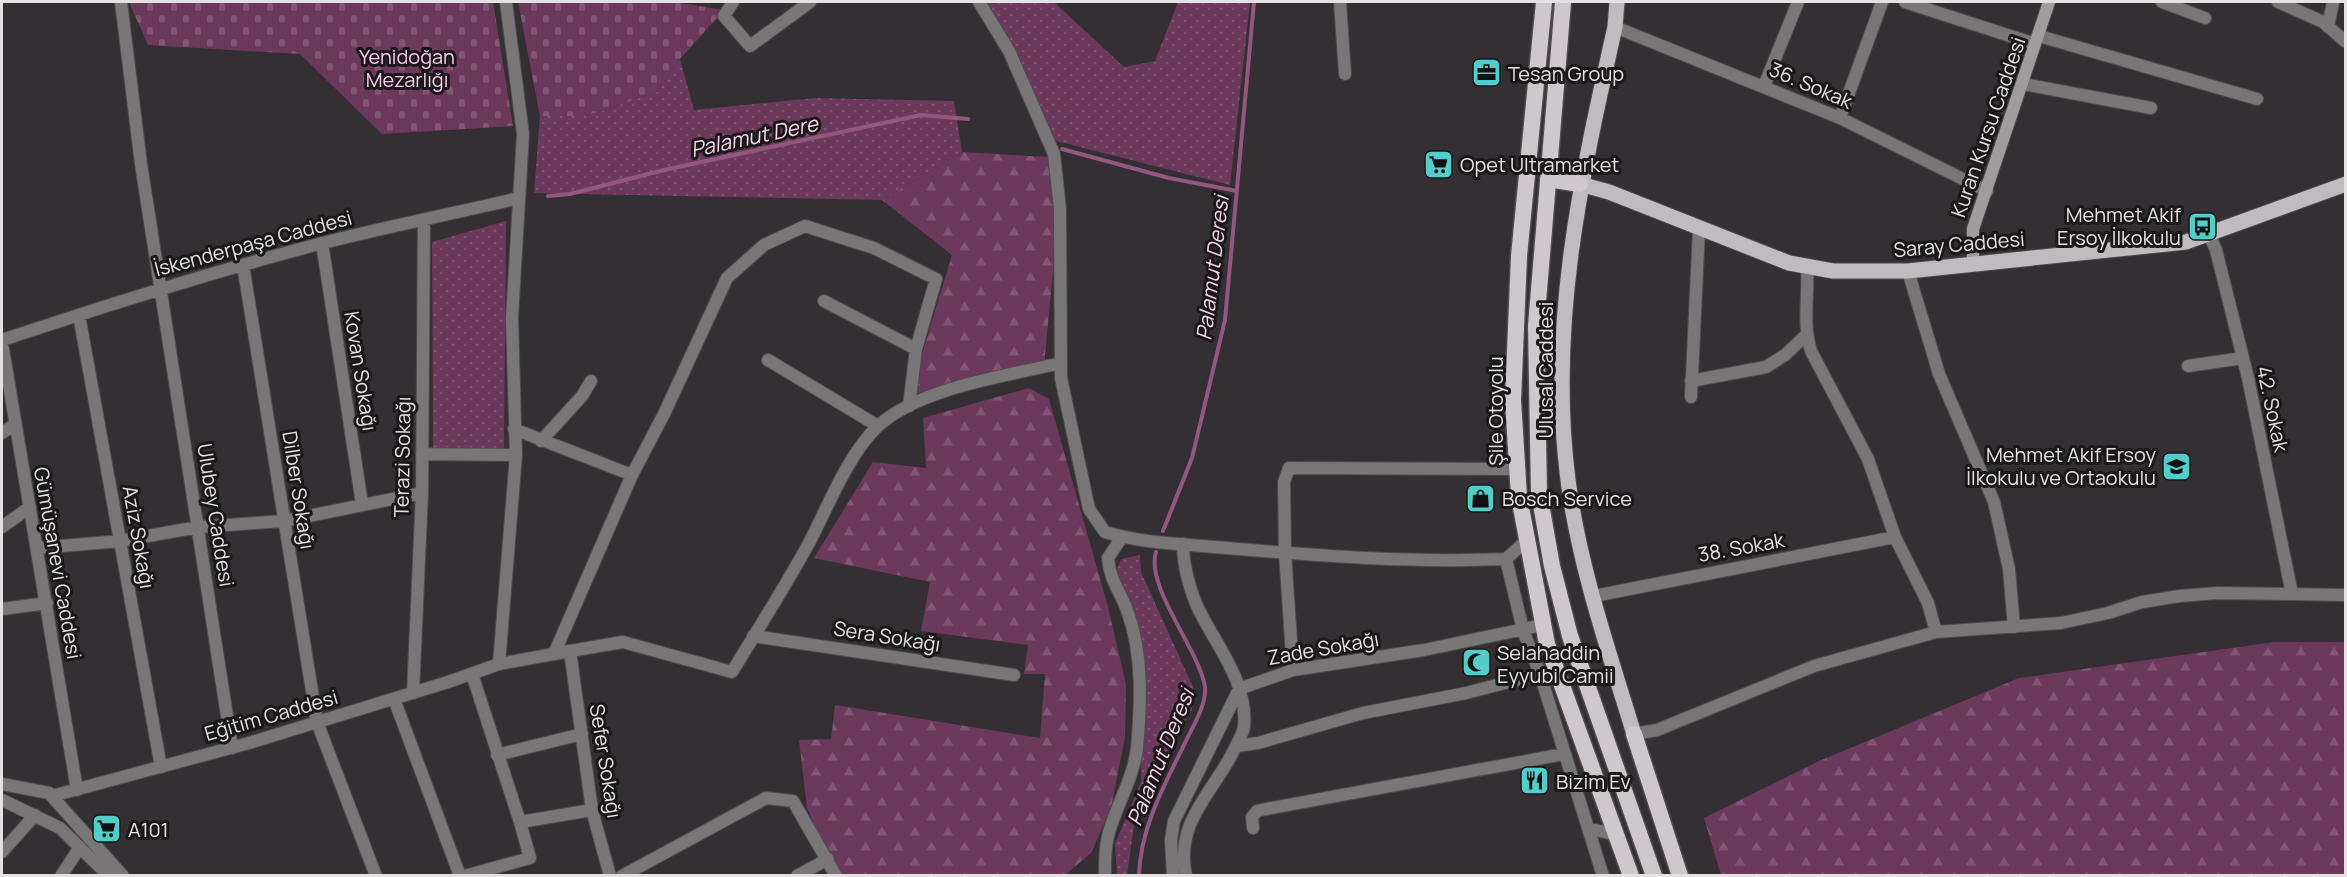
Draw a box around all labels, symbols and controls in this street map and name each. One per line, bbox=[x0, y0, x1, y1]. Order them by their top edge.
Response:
street label: Kuran Kursu Caddesi bbox=[1944, 33, 2032, 221]
park label: Yenidoğan Mezarlığı bbox=[359, 43, 455, 93]
street label: 36. Sokak bbox=[1765, 55, 1858, 115]
office icon: Tesan Group bbox=[1471, 57, 1503, 89]
place label: Tesan Group bbox=[1508, 60, 1624, 87]
water label: Palamut Dere bbox=[688, 109, 822, 163]
supermarket icon: Opet Ultramarket bbox=[1423, 148, 1455, 180]
place label: Opet Ultramarket bbox=[1460, 151, 1619, 178]
water label: Palamut Deresi bbox=[1189, 191, 1235, 342]
place label: Mehmet Akif Ersoy İlkokulu bbox=[2057, 201, 2181, 251]
street label: İskenderpaşa Caddesi bbox=[151, 204, 355, 282]
bus stop icon: Mehmet Akif Ersoy İlkokulu bbox=[2186, 210, 2218, 242]
street label: Saray Caddesi bbox=[1892, 225, 2026, 263]
street label: Ulusal Caddesi bbox=[1532, 302, 1559, 438]
street label: Kovan Sokağı bbox=[338, 309, 384, 433]
street label: Şile Otoyolu bbox=[1482, 356, 1509, 466]
street label: 42. Sokak bbox=[2251, 363, 2296, 456]
street label: Terazi Sokağı bbox=[387, 396, 417, 518]
street label: Dilber Sokağı bbox=[276, 429, 322, 551]
place label: Mehmet Akif Ersoy İlkokulu ve Ortaokulu bbox=[1966, 441, 2156, 491]
street label: Ulubey Caddesi bbox=[191, 442, 241, 588]
school or university icon: Mehmet Akif Ersoy İlkokulu ve Ortaokulu bbox=[2161, 450, 2193, 482]
street label: Gümüşanevi Caddesi bbox=[28, 465, 88, 661]
shop icon: Bosch Service bbox=[1465, 482, 1497, 514]
street label: Aziz Sokağı bbox=[117, 483, 161, 591]
place label: Bosch Service bbox=[1502, 485, 1632, 512]
street label: 38. Sokak bbox=[1696, 526, 1787, 568]
street label: Sera Sokağı bbox=[832, 614, 942, 658]
street label: Zade Sokağı bbox=[1265, 625, 1381, 671]
place label: Selahaddin Eyyubi Camii bbox=[1497, 639, 1614, 689]
mosque icon: Selahaddin Eyyubi Camii bbox=[1460, 647, 1492, 679]
water label: Palamut Deresi bbox=[1120, 682, 1201, 830]
street label: Eğitim Caddesi bbox=[201, 683, 341, 747]
street label: Sefer Sokağı bbox=[584, 702, 628, 820]
restaurant icon: Bizim Ev bbox=[1519, 765, 1551, 797]
place label: Bizim Ev bbox=[1556, 768, 1631, 795]
supermarket icon: A101 bbox=[91, 813, 123, 845]
place label: A101 bbox=[128, 816, 168, 843]

